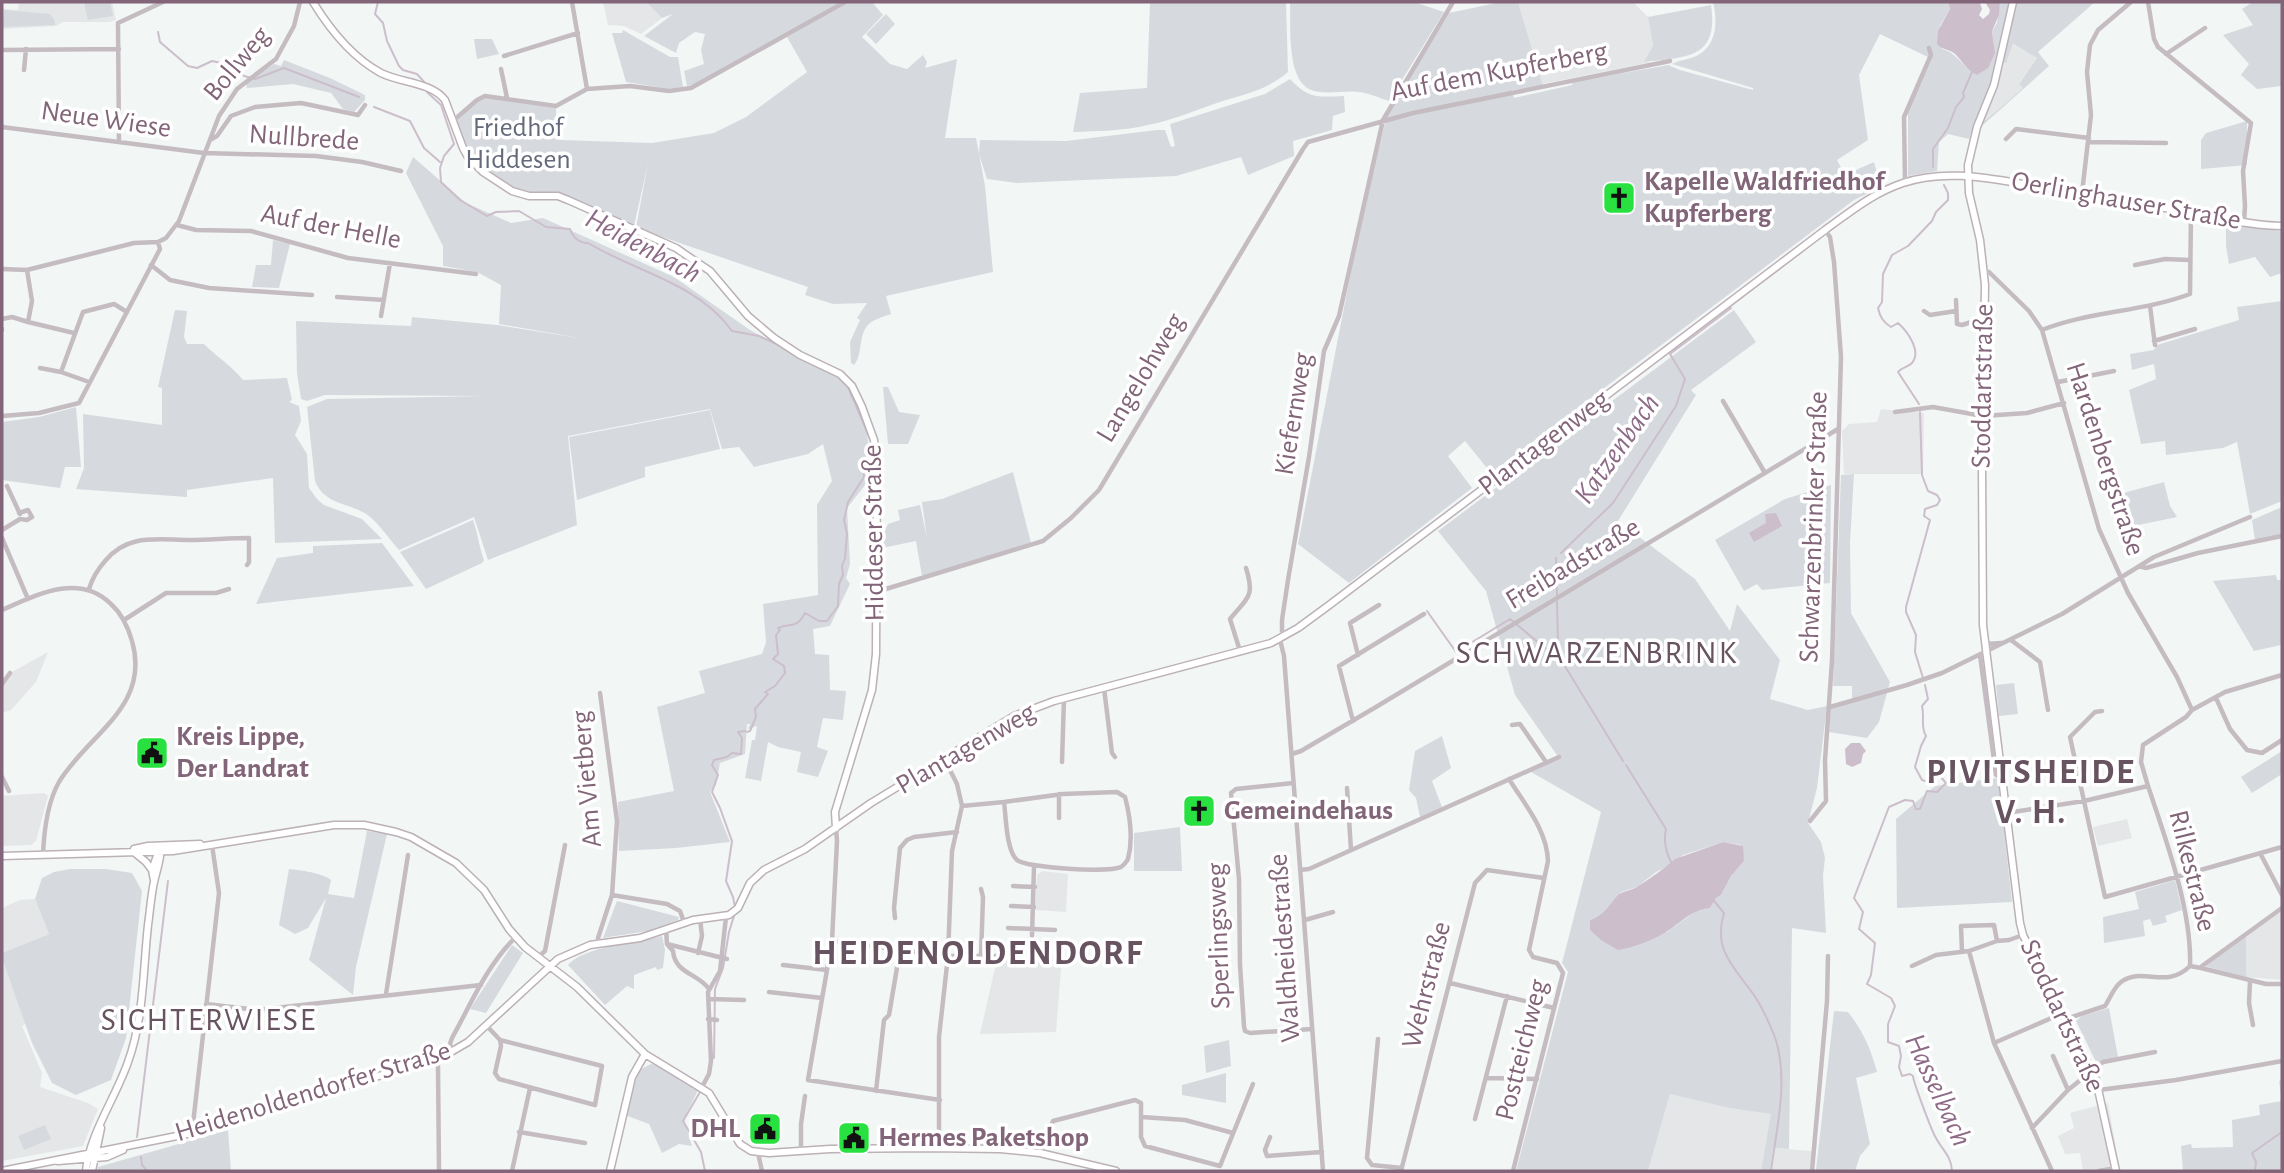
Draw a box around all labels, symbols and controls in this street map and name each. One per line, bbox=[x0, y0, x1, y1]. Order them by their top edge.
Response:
street label: Bollweg bbox=[198, 21, 276, 106]
street label: Auf dem Kupferberg bbox=[1388, 37, 1610, 107]
street label: Neue Wiese bbox=[39, 97, 173, 143]
park label: Friedhof Hiddesen bbox=[465, 114, 571, 174]
street label: Nullbrede bbox=[248, 120, 360, 156]
street label: Oerlinghauser Straße bbox=[2009, 167, 2243, 235]
place label: Kapelle Waldfriedhof Kupferberg bbox=[1644, 168, 1886, 228]
church icon: Kapelle Waldfriedhof Kupferberg bbox=[1600, 179, 1638, 217]
street label: Auf der Helle bbox=[259, 200, 403, 254]
water label: Heidenbach bbox=[580, 203, 706, 289]
street label: Stoddartstraße bbox=[1968, 303, 1998, 469]
street label: Langelohweg bbox=[1092, 308, 1190, 447]
street label: Kiefernweg bbox=[1271, 350, 1318, 477]
street label: Hardenbergstraße bbox=[2061, 359, 2149, 559]
street label: Plantagenweg bbox=[1473, 385, 1615, 501]
water label: Katzenbach bbox=[1569, 389, 1665, 509]
street label: Schwarzenbrinker Straße bbox=[1795, 391, 1833, 663]
street label: Hiddeser Straße bbox=[858, 444, 890, 622]
street label: Freibadstraße bbox=[1501, 513, 1645, 615]
district label: SCHWARZENBRINK bbox=[1456, 637, 1738, 669]
street label: Plantagenweg bbox=[892, 698, 1041, 800]
street label: Am Vietberg bbox=[567, 709, 607, 849]
place label: Kreis Lippe, Der Landrat bbox=[176, 723, 309, 783]
public building icon: Kreis Lippe, Der Landrat bbox=[133, 734, 171, 772]
district label: PIVITSHEIDE V. H. bbox=[1926, 755, 2136, 830]
church icon: Gemeindehaus bbox=[1180, 792, 1218, 830]
place label: Gemeindehaus bbox=[1224, 797, 1393, 825]
street label: Rilkestraße bbox=[2163, 808, 2221, 934]
street label: Waldheidestraße bbox=[1264, 853, 1306, 1043]
street label: Sperlingsweg bbox=[1202, 862, 1236, 1010]
street label: Wehrstraße bbox=[1398, 919, 1456, 1051]
district label: HEIDENOLDENDORF bbox=[812, 936, 1144, 971]
street label: Stoddartstraße bbox=[2015, 936, 2109, 1096]
street label: Postteichweg bbox=[1491, 976, 1553, 1123]
district label: SICHTERWIESE bbox=[101, 1004, 317, 1036]
water label: Hasselbach bbox=[1899, 1029, 1977, 1151]
street label: Heidenoldendorfer Straße bbox=[172, 1037, 454, 1147]
public building icon: DHL bbox=[746, 1110, 784, 1148]
place label: DHL bbox=[690, 1115, 741, 1143]
public building icon: Hermes Paketshop bbox=[835, 1119, 873, 1157]
place label: Hermes Paketshop bbox=[878, 1124, 1089, 1152]

